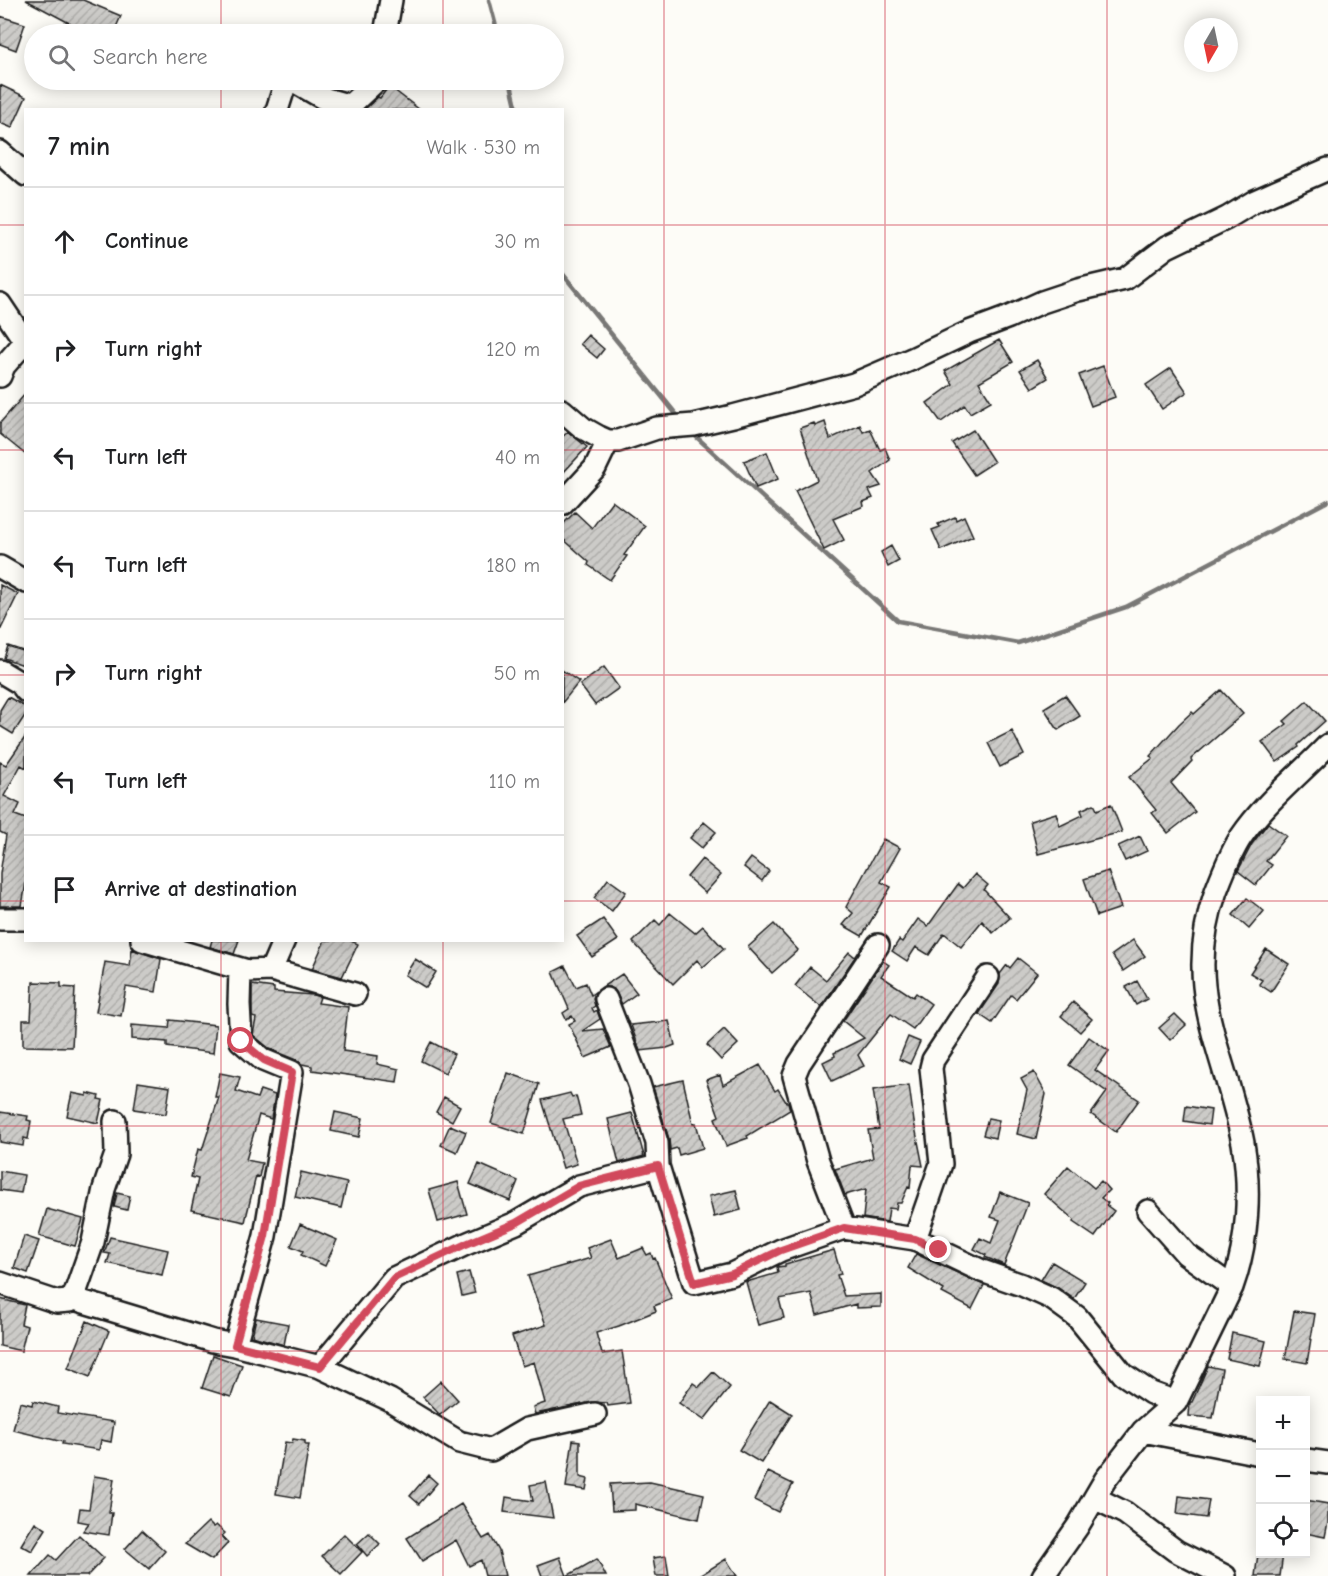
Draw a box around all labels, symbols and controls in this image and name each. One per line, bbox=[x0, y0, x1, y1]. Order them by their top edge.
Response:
north arrow bbox=[1184, 18, 1238, 72]
search box bbox=[24, 24, 564, 90]
icon: search bbox=[45, 41, 78, 74]
text: Search here bbox=[93, 44, 208, 70]
text: 7 min bbox=[48, 132, 110, 162]
text: Walk · 530 m bbox=[426, 136, 540, 159]
icon: ahead bbox=[48, 225, 81, 258]
text: Continue bbox=[105, 228, 188, 254]
text: 30 m bbox=[494, 230, 540, 253]
icon: right bbox=[48, 333, 81, 366]
text: Turn right bbox=[105, 336, 202, 362]
text: 120 m bbox=[486, 338, 540, 361]
icon: left bbox=[48, 441, 81, 474]
text: Turn left bbox=[105, 444, 187, 470]
text: 40 m bbox=[495, 446, 540, 469]
icon: left bbox=[48, 549, 81, 582]
text: Turn left bbox=[105, 552, 187, 578]
text: 180 m bbox=[486, 554, 540, 577]
icon: right bbox=[48, 657, 81, 690]
text: Turn right bbox=[105, 660, 202, 686]
text: 50 m bbox=[494, 662, 540, 685]
icon: left bbox=[48, 765, 81, 798]
text: Turn left bbox=[105, 768, 187, 794]
text: 110 m bbox=[489, 770, 540, 793]
icon: arrive bbox=[48, 873, 81, 906]
text: Arrive at destination bbox=[105, 876, 297, 902]
route start bbox=[227, 1027, 253, 1053]
route end bbox=[925, 1236, 951, 1262]
map controls bbox=[1256, 1396, 1310, 1558]
button: + bbox=[1256, 1396, 1310, 1450]
button: − bbox=[1256, 1450, 1310, 1504]
button: locate bbox=[1256, 1504, 1310, 1558]

